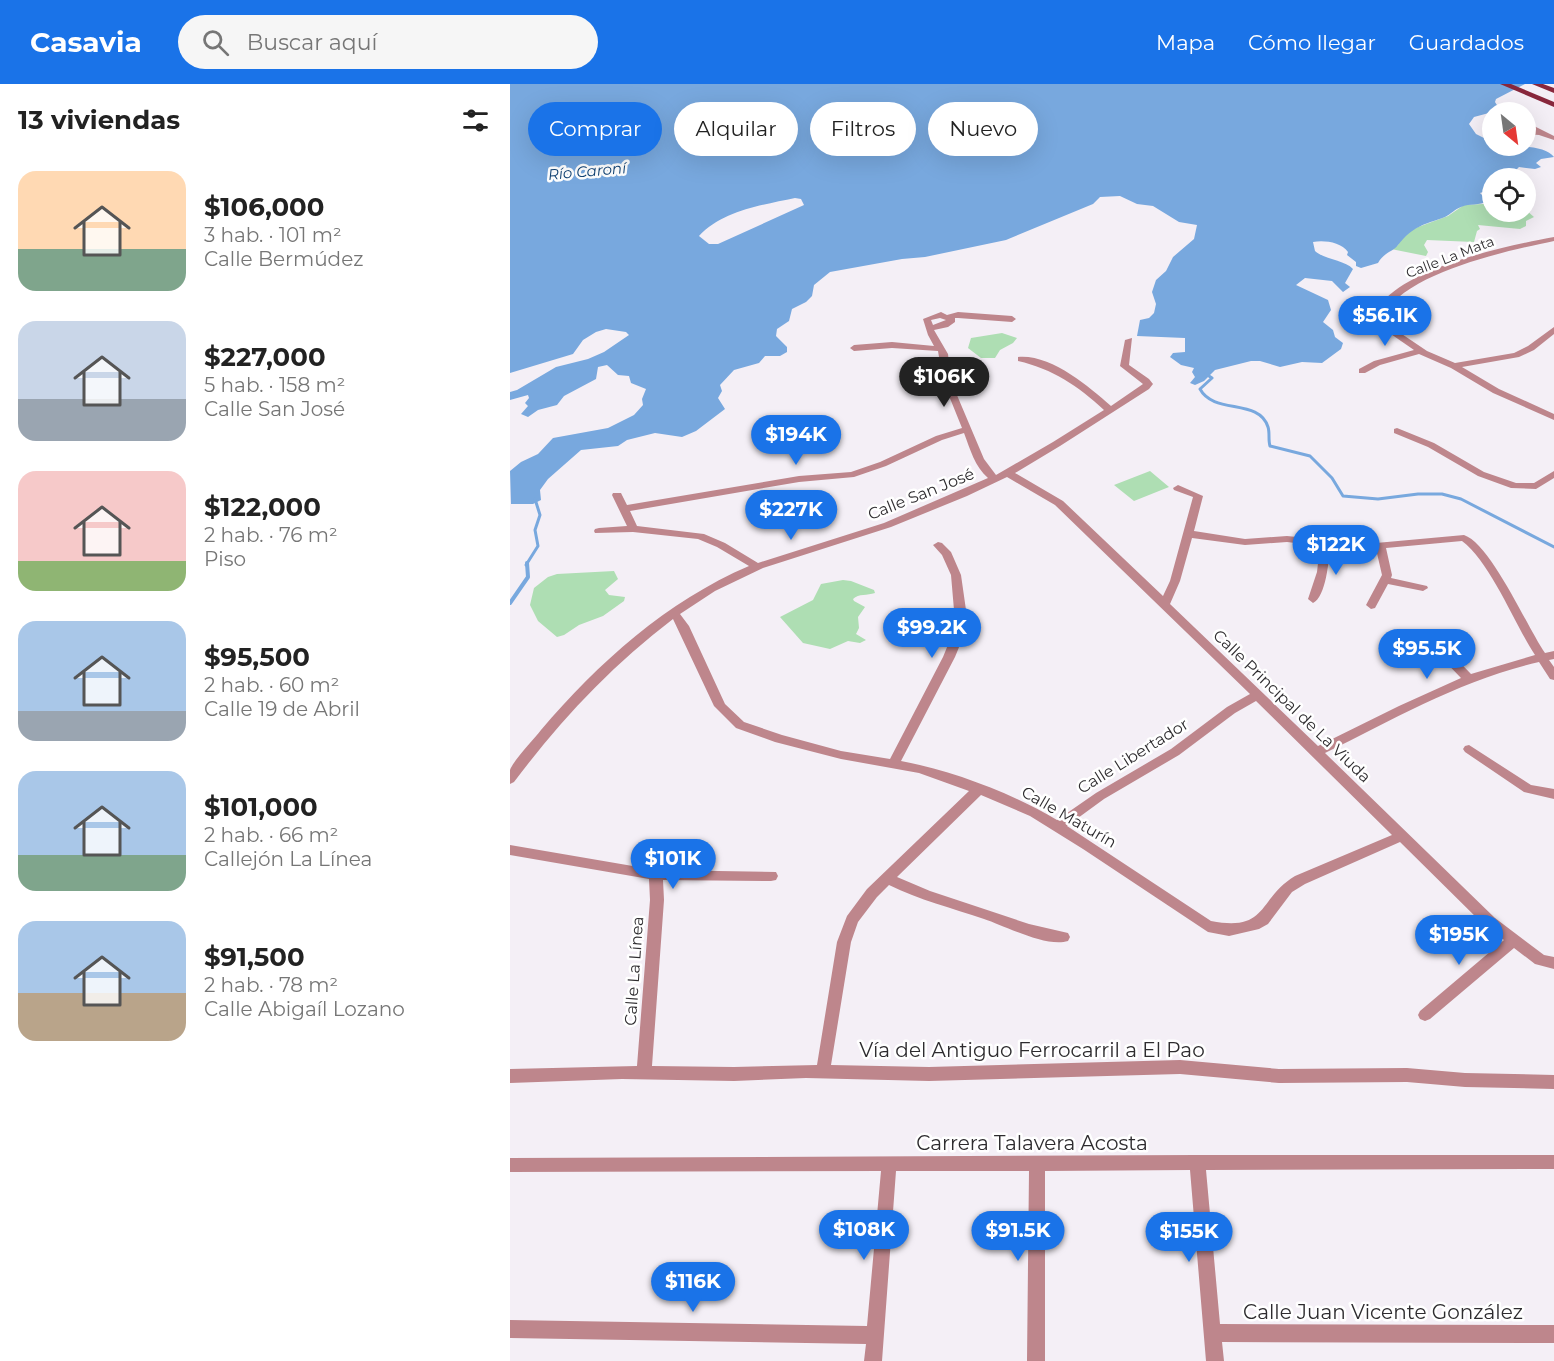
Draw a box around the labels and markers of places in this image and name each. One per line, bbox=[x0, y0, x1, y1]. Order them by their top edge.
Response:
pin: $56.1K bbox=[1336, 296, 1434, 347]
pin: $106K bbox=[902, 357, 986, 408]
pin: $194K bbox=[754, 415, 838, 466]
pin: $227K bbox=[749, 490, 833, 541]
pin: $122K bbox=[1294, 525, 1378, 576]
pin: $99.2K bbox=[883, 608, 981, 659]
pin: $95.5K bbox=[1378, 629, 1476, 680]
pin: $101K bbox=[631, 839, 715, 890]
pin: $195K bbox=[1417, 915, 1501, 966]
pin: $108K bbox=[822, 1210, 906, 1261]
pin: $91.5K bbox=[969, 1211, 1067, 1262]
pin: $155K bbox=[1147, 1212, 1231, 1263]
pin: $116K bbox=[651, 1262, 735, 1313]

